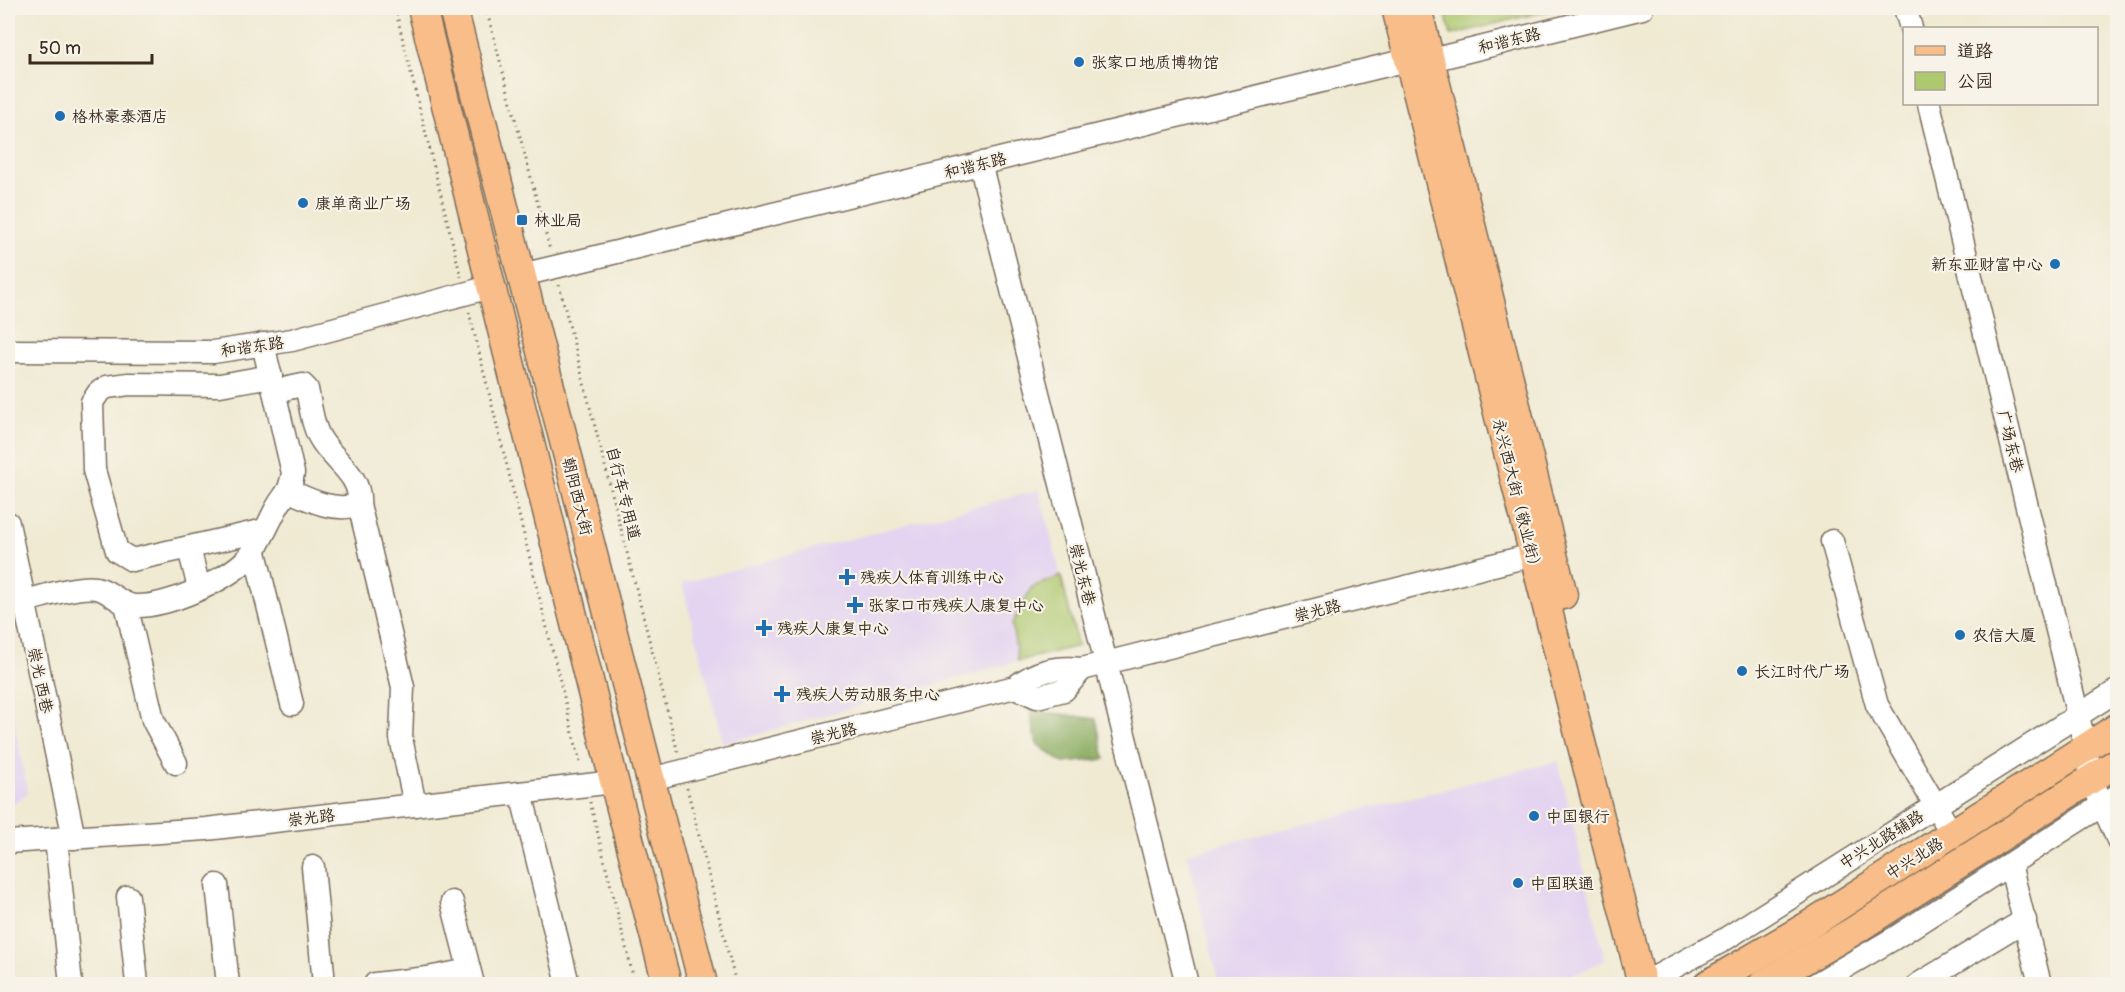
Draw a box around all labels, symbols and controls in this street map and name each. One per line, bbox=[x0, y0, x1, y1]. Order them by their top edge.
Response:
street label: 和谐东路 bbox=[1476, 24, 1543, 58]
scale bar bbox=[30, 27, 152, 65]
legend bbox=[1903, 27, 2098, 105]
text: 50 m bbox=[39, 37, 81, 60]
text: 道路 bbox=[1957, 40, 1993, 63]
place label: 张家口地质博物馆 bbox=[1091, 53, 1219, 73]
marker: 张家口地质博物馆 bbox=[1072, 55, 1086, 69]
text: 公园 bbox=[1957, 70, 1993, 93]
place label: 格林豪泰酒店 bbox=[72, 107, 168, 127]
marker: 格林豪泰酒店 bbox=[53, 109, 67, 123]
street label: 和谐东路 bbox=[942, 149, 1009, 183]
place label: 康单商业广场 bbox=[315, 194, 411, 214]
marker: 康单商业广场 bbox=[296, 196, 310, 210]
place label: 林业局 bbox=[534, 211, 582, 231]
marker: 林业局 bbox=[515, 213, 529, 227]
place label: 新东亚财富中心 bbox=[1931, 255, 2043, 275]
marker: 新东亚财富中心 bbox=[2048, 257, 2062, 271]
street label: 和谐东路 bbox=[219, 333, 285, 361]
street label: 广场东巷 bbox=[1993, 408, 2027, 475]
street label: 永兴西大街（敬业街） bbox=[1488, 416, 1546, 576]
street label: 自行车专用道 bbox=[602, 444, 644, 542]
street label: 朝阳西大街 bbox=[558, 455, 596, 537]
street label: 崇光东巷 bbox=[1065, 541, 1099, 608]
marker: 残疾人体育训练中心 bbox=[838, 568, 856, 586]
place label: 残疾人体育训练中心 bbox=[860, 568, 1004, 588]
street label: 崇光路 bbox=[1292, 595, 1343, 626]
marker: 张家口市残疾人康复中心 bbox=[846, 596, 864, 614]
place label: 张家口市残疾人康复中心 bbox=[868, 596, 1044, 616]
marker: 残疾人康复中心 bbox=[755, 619, 773, 637]
place label: 残疾人康复中心 bbox=[777, 619, 889, 639]
place label: 农信大厦 bbox=[1972, 626, 2036, 646]
marker: 农信大厦 bbox=[1953, 628, 1967, 642]
street label: 崇光 西巷 bbox=[23, 645, 57, 715]
place label: 长江时代广场 bbox=[1754, 662, 1850, 682]
marker: 长江时代广场 bbox=[1735, 664, 1749, 678]
marker: 残疾人劳动服务中心 bbox=[773, 685, 791, 703]
place label: 残疾人劳动服务中心 bbox=[796, 685, 940, 705]
street label: 崇光路 bbox=[808, 718, 859, 749]
street label: 崇光路 bbox=[286, 805, 336, 831]
street label: 中兴北路辅路 bbox=[1835, 805, 1927, 873]
place label: 中国银行 bbox=[1546, 807, 1610, 827]
marker: 中国银行 bbox=[1527, 809, 1541, 823]
street label: 中兴北路 bbox=[1882, 833, 1946, 883]
place label: 中国联通 bbox=[1530, 874, 1594, 894]
marker: 中国联通 bbox=[1511, 876, 1525, 890]

